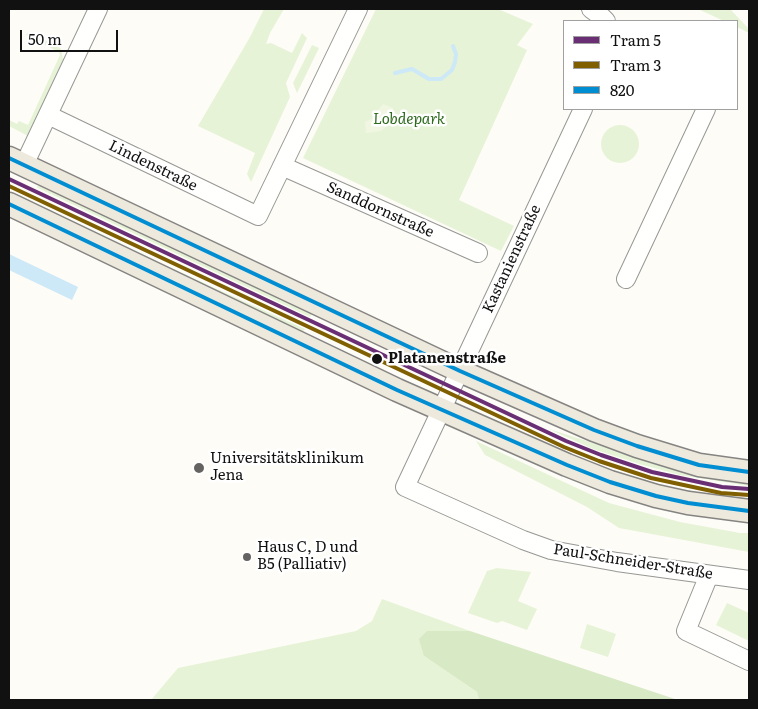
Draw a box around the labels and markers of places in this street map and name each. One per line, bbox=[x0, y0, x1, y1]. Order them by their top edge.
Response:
place label: Platanenstraße bbox=[388, 350, 506, 368]
marker: Platanenstraße bbox=[370, 352, 384, 366]
place label: Universitätsklinikum Jena bbox=[210, 450, 364, 485]
marker: Universitätsklinikum Jena bbox=[192, 461, 206, 475]
place label: Haus C, D und B5 (Palliativ) bbox=[257, 539, 358, 574]
marker: Haus C, D und B5 (Palliativ) bbox=[241, 551, 253, 563]

